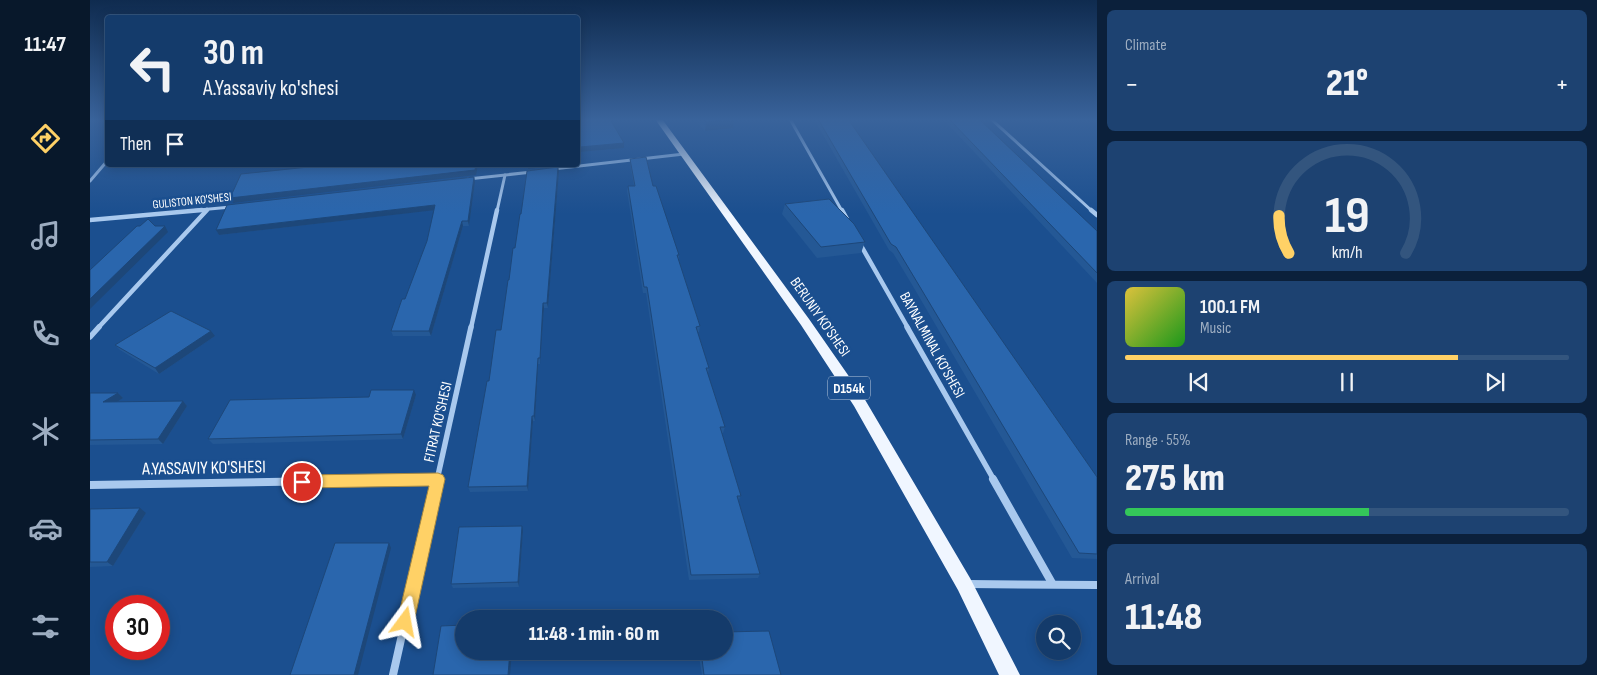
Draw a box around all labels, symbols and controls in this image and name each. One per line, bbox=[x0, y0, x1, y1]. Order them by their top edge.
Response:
text: 11:47 bbox=[24, 31, 66, 58]
text: 30 m bbox=[203, 32, 264, 75]
icon: left bbox=[120, 35, 185, 100]
text: Climate bbox=[1125, 36, 1167, 55]
text: 21° bbox=[1326, 61, 1368, 106]
text: − bbox=[1125, 68, 1139, 101]
text: + bbox=[1555, 68, 1569, 101]
text: A.Yassaviy ko'shesi bbox=[203, 75, 339, 102]
icon: directions bbox=[28, 121, 63, 156]
icon: arrive bbox=[161, 130, 189, 158]
text: Then bbox=[120, 133, 151, 156]
text: 19 bbox=[1324, 185, 1370, 248]
street label: GULISTON KO'SHESI bbox=[152, 189, 232, 213]
icon: music bbox=[28, 218, 63, 253]
text: km/h bbox=[1332, 242, 1362, 263]
street label: BERUNIY KO'SHESI bbox=[786, 274, 854, 360]
street label: BAYNALMINAL KO'SHESI bbox=[895, 289, 969, 401]
text: 100.1 FM bbox=[1200, 296, 1260, 319]
icon: phone bbox=[28, 316, 63, 351]
text: Music bbox=[1200, 319, 1231, 338]
icon: previous bbox=[1185, 368, 1213, 396]
icon: pause bbox=[1333, 368, 1361, 396]
icon: next bbox=[1481, 368, 1509, 396]
road number: D154k bbox=[828, 376, 870, 399]
street label: FITRAT KO'SHESI bbox=[420, 380, 456, 464]
icon: climate bbox=[28, 414, 63, 449]
text: Range · 55% bbox=[1125, 431, 1191, 450]
street label: A.YASSAVIY KO'SHESI bbox=[141, 456, 266, 480]
text: 275 km bbox=[1125, 456, 1225, 501]
pin bbox=[281, 461, 323, 503]
icon: arrive bbox=[288, 468, 316, 496]
icon: car bbox=[28, 511, 63, 546]
text: Arrival bbox=[1125, 570, 1159, 589]
speed limit sign: 30 bbox=[105, 595, 170, 660]
position arrow bbox=[378, 595, 430, 647]
text: 11:48 bbox=[1125, 595, 1202, 640]
icon: filters bbox=[28, 609, 63, 644]
map controls bbox=[1036, 615, 1081, 660]
button: search bbox=[1036, 615, 1081, 660]
text: 11:48 · 1 min · 60 m bbox=[529, 623, 659, 646]

